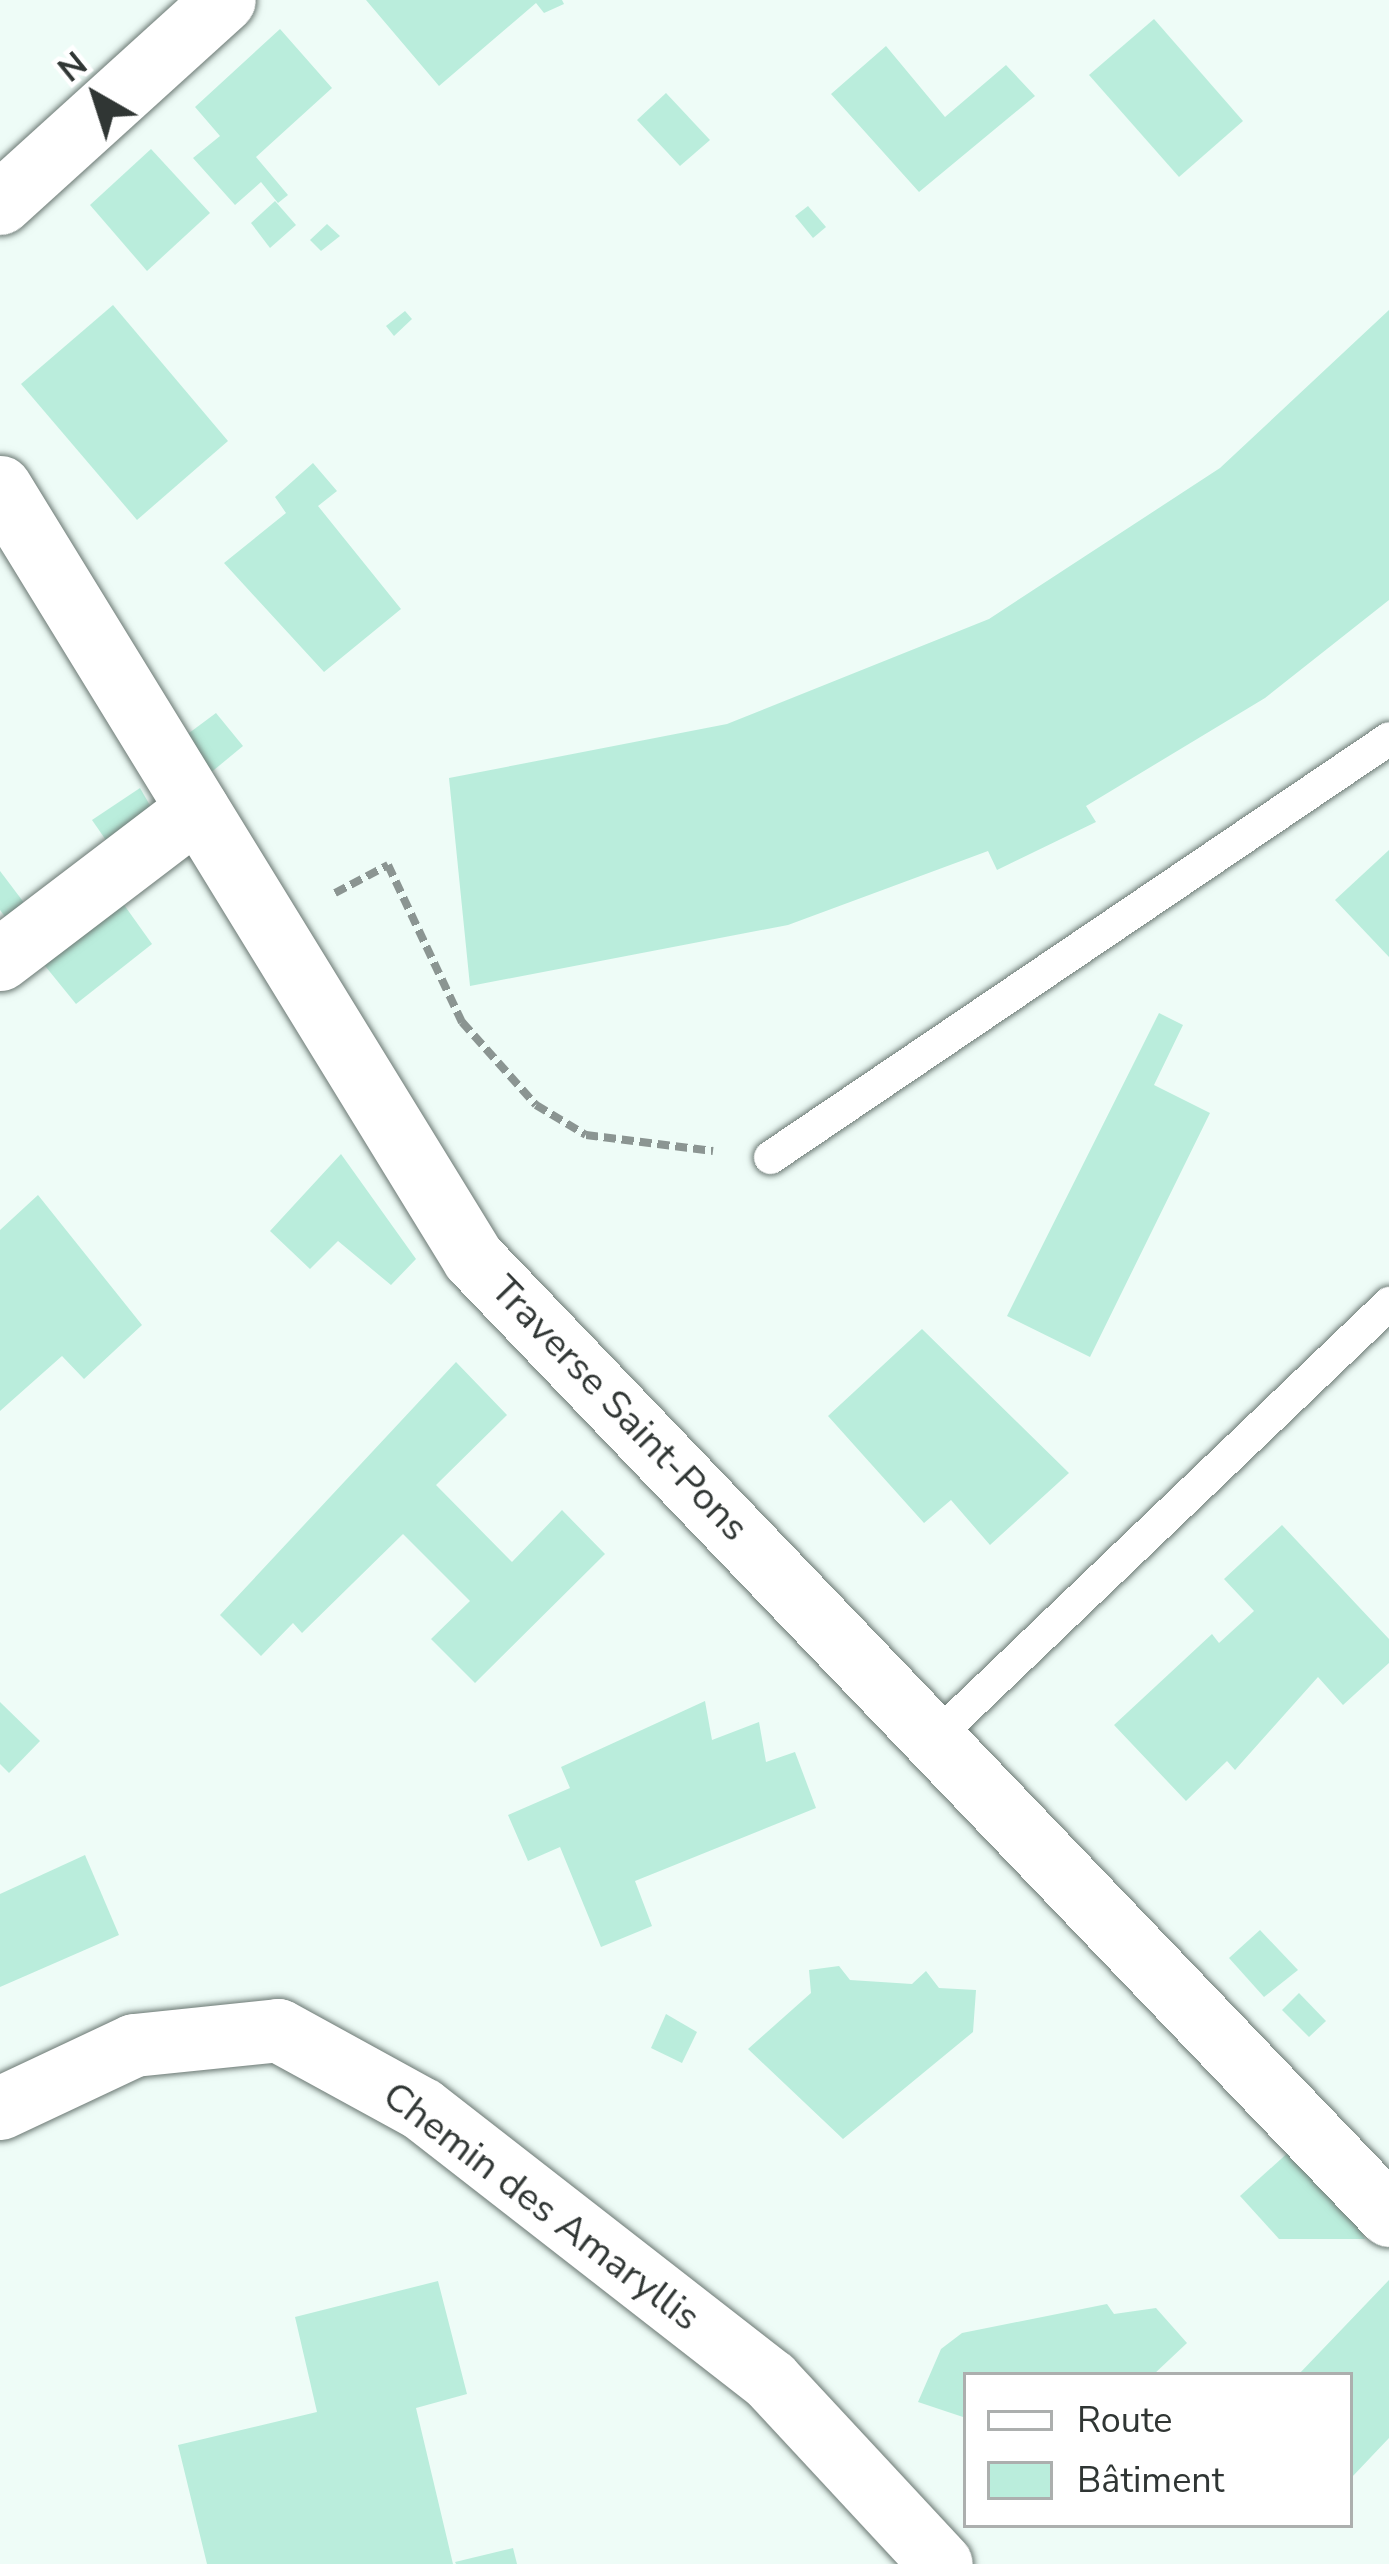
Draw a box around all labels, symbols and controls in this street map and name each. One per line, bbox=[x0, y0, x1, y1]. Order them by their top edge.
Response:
north arrow bbox=[36, 36, 156, 156]
text: N bbox=[49, 42, 97, 93]
street label: Traverse Saint-Pons bbox=[480, 1267, 758, 1551]
street label: Chemin des Amaryllis bbox=[373, 2073, 709, 2341]
legend bbox=[963, 2372, 1353, 2528]
text: Route bbox=[1077, 2396, 1172, 2445]
text: Bâtiment bbox=[1077, 2456, 1224, 2505]

